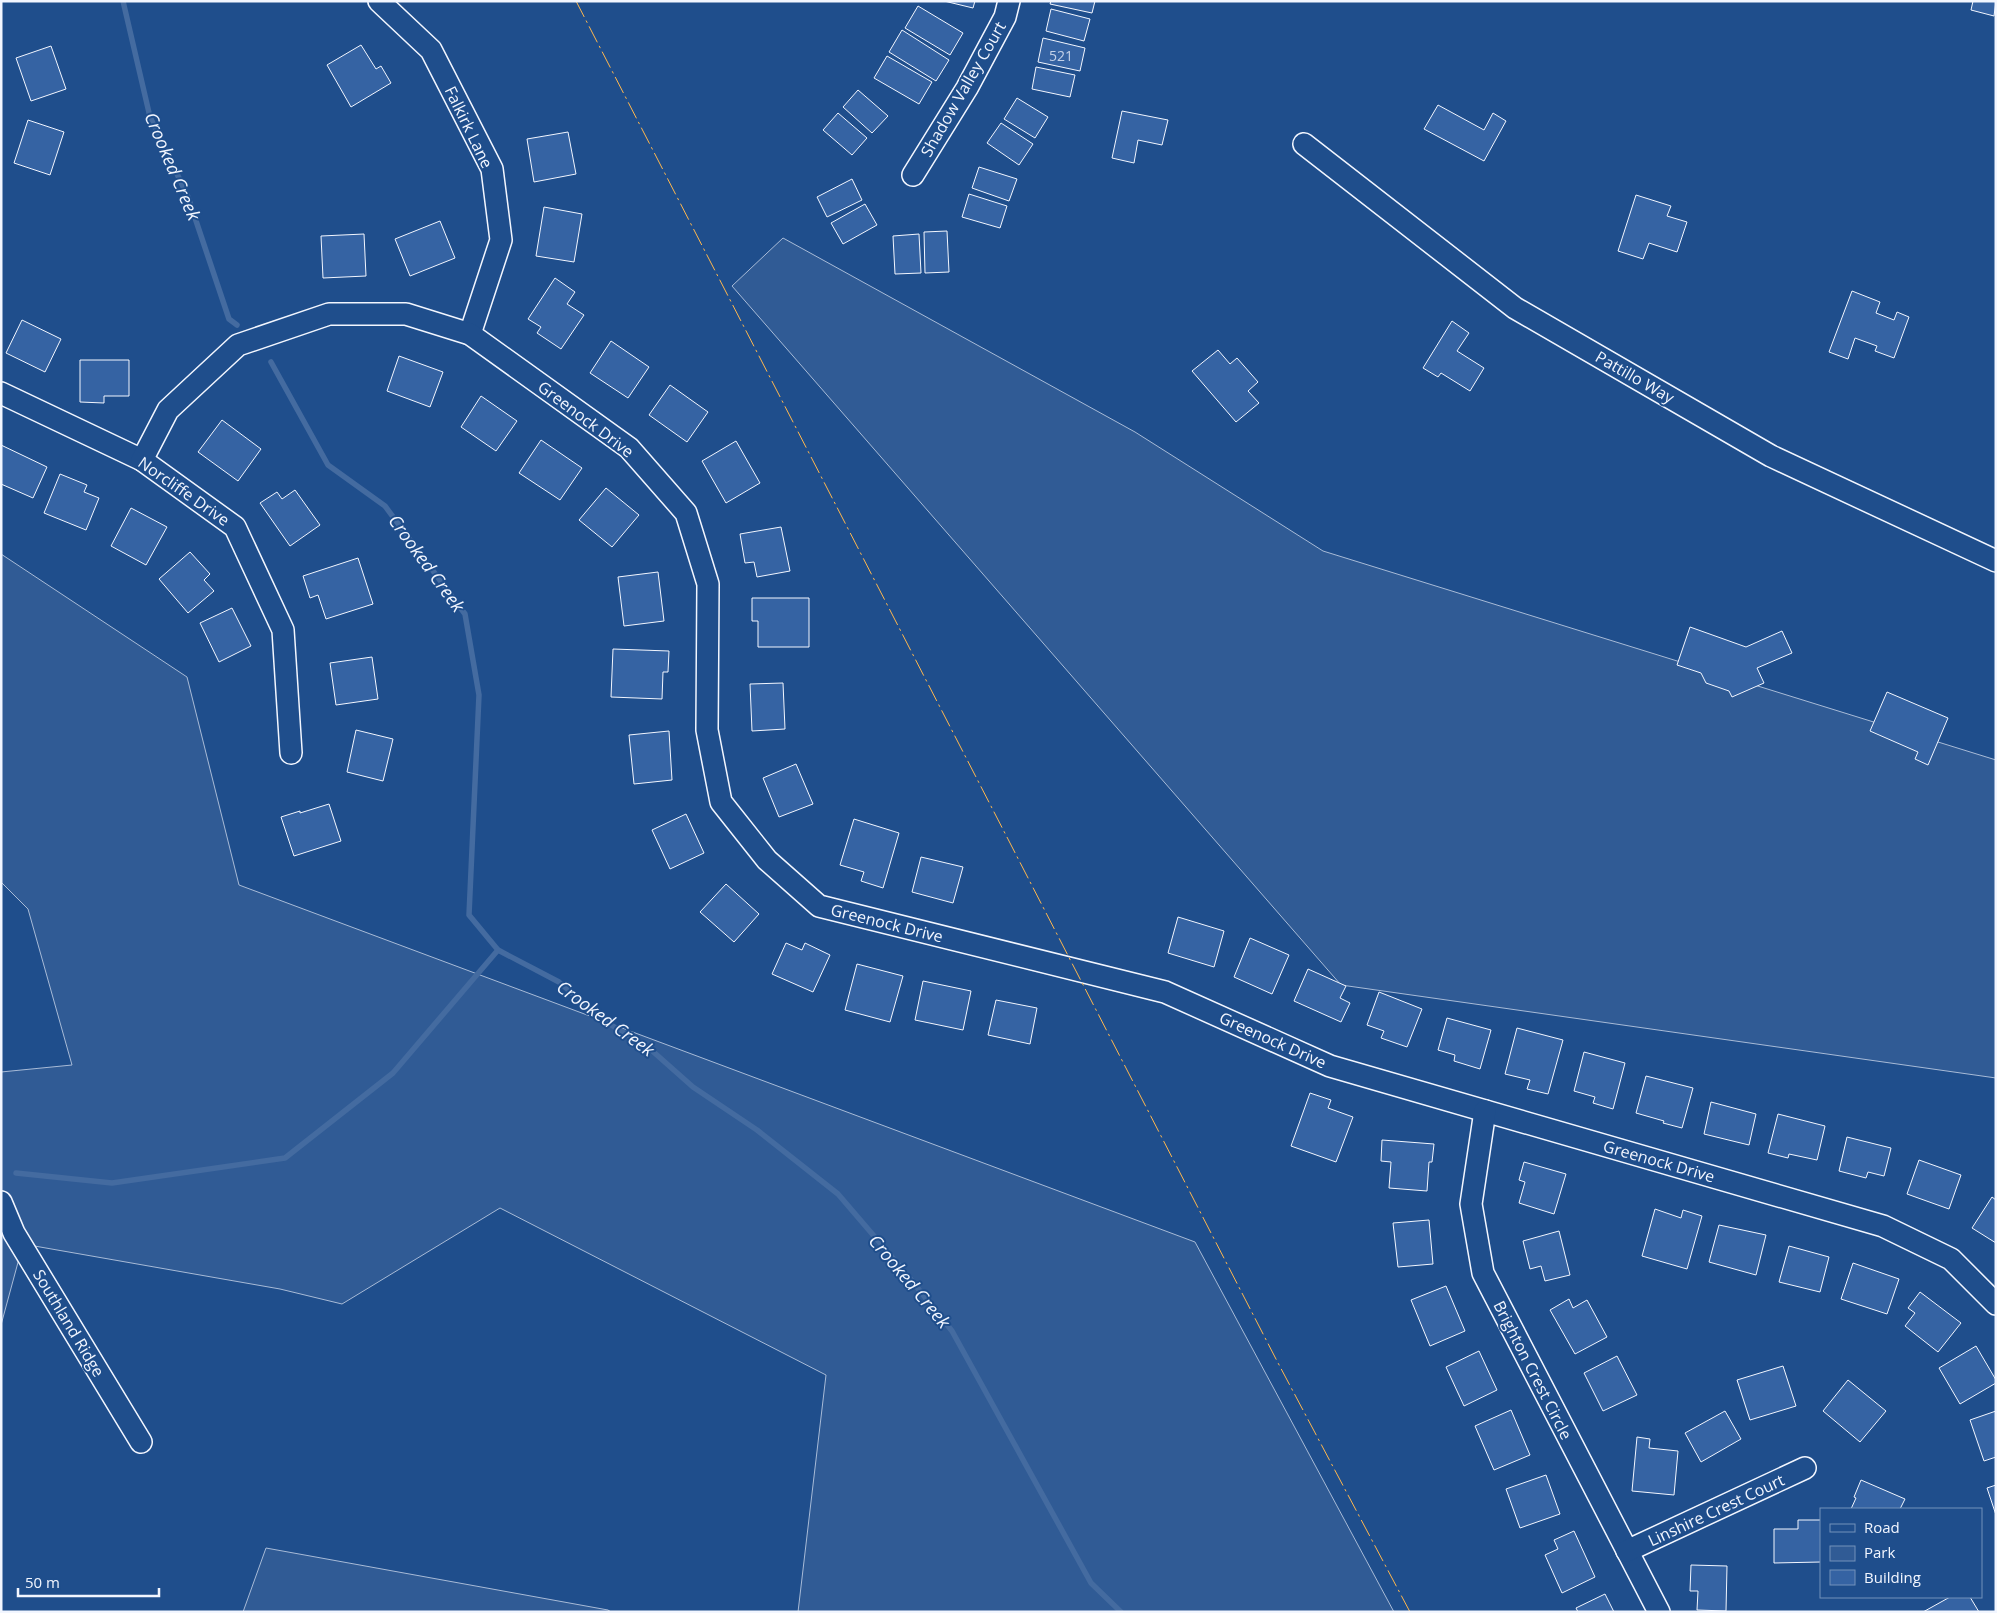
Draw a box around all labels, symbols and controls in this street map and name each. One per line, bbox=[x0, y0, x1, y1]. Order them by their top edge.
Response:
street label: Shadow Valley Court bbox=[915, 17, 1011, 161]
house number: 521 bbox=[1049, 46, 1073, 65]
street label: Falkirk Lane bbox=[440, 82, 498, 172]
water label: Crooked Creek bbox=[139, 108, 207, 225]
street label: Pattillo Way bbox=[1592, 346, 1679, 409]
street label: Greenock Drive bbox=[533, 376, 639, 462]
street label: Norcliffe Drive bbox=[134, 451, 234, 531]
water label: Crooked Creek bbox=[383, 509, 471, 618]
street label: Greenock Drive bbox=[829, 898, 945, 948]
water label: Crooked Creek bbox=[552, 974, 661, 1062]
street label: Greenock Drive bbox=[1216, 1007, 1330, 1073]
street label: Greenock Drive bbox=[1601, 1135, 1717, 1187]
water label: Crooked Creek bbox=[864, 1229, 957, 1334]
street label: Southland Ridge bbox=[28, 1265, 110, 1381]
street label: Brighton Crest Circle bbox=[1488, 1297, 1578, 1443]
street label: Linshire Crest Court bbox=[1644, 1469, 1788, 1551]
legend bbox=[1820, 1508, 1982, 1598]
text: Road bbox=[1864, 1517, 1900, 1537]
text: Park bbox=[1864, 1542, 1895, 1562]
scale bar bbox=[18, 1566, 159, 1598]
text: Building bbox=[1864, 1567, 1921, 1587]
text: 50 m bbox=[25, 1572, 60, 1592]

